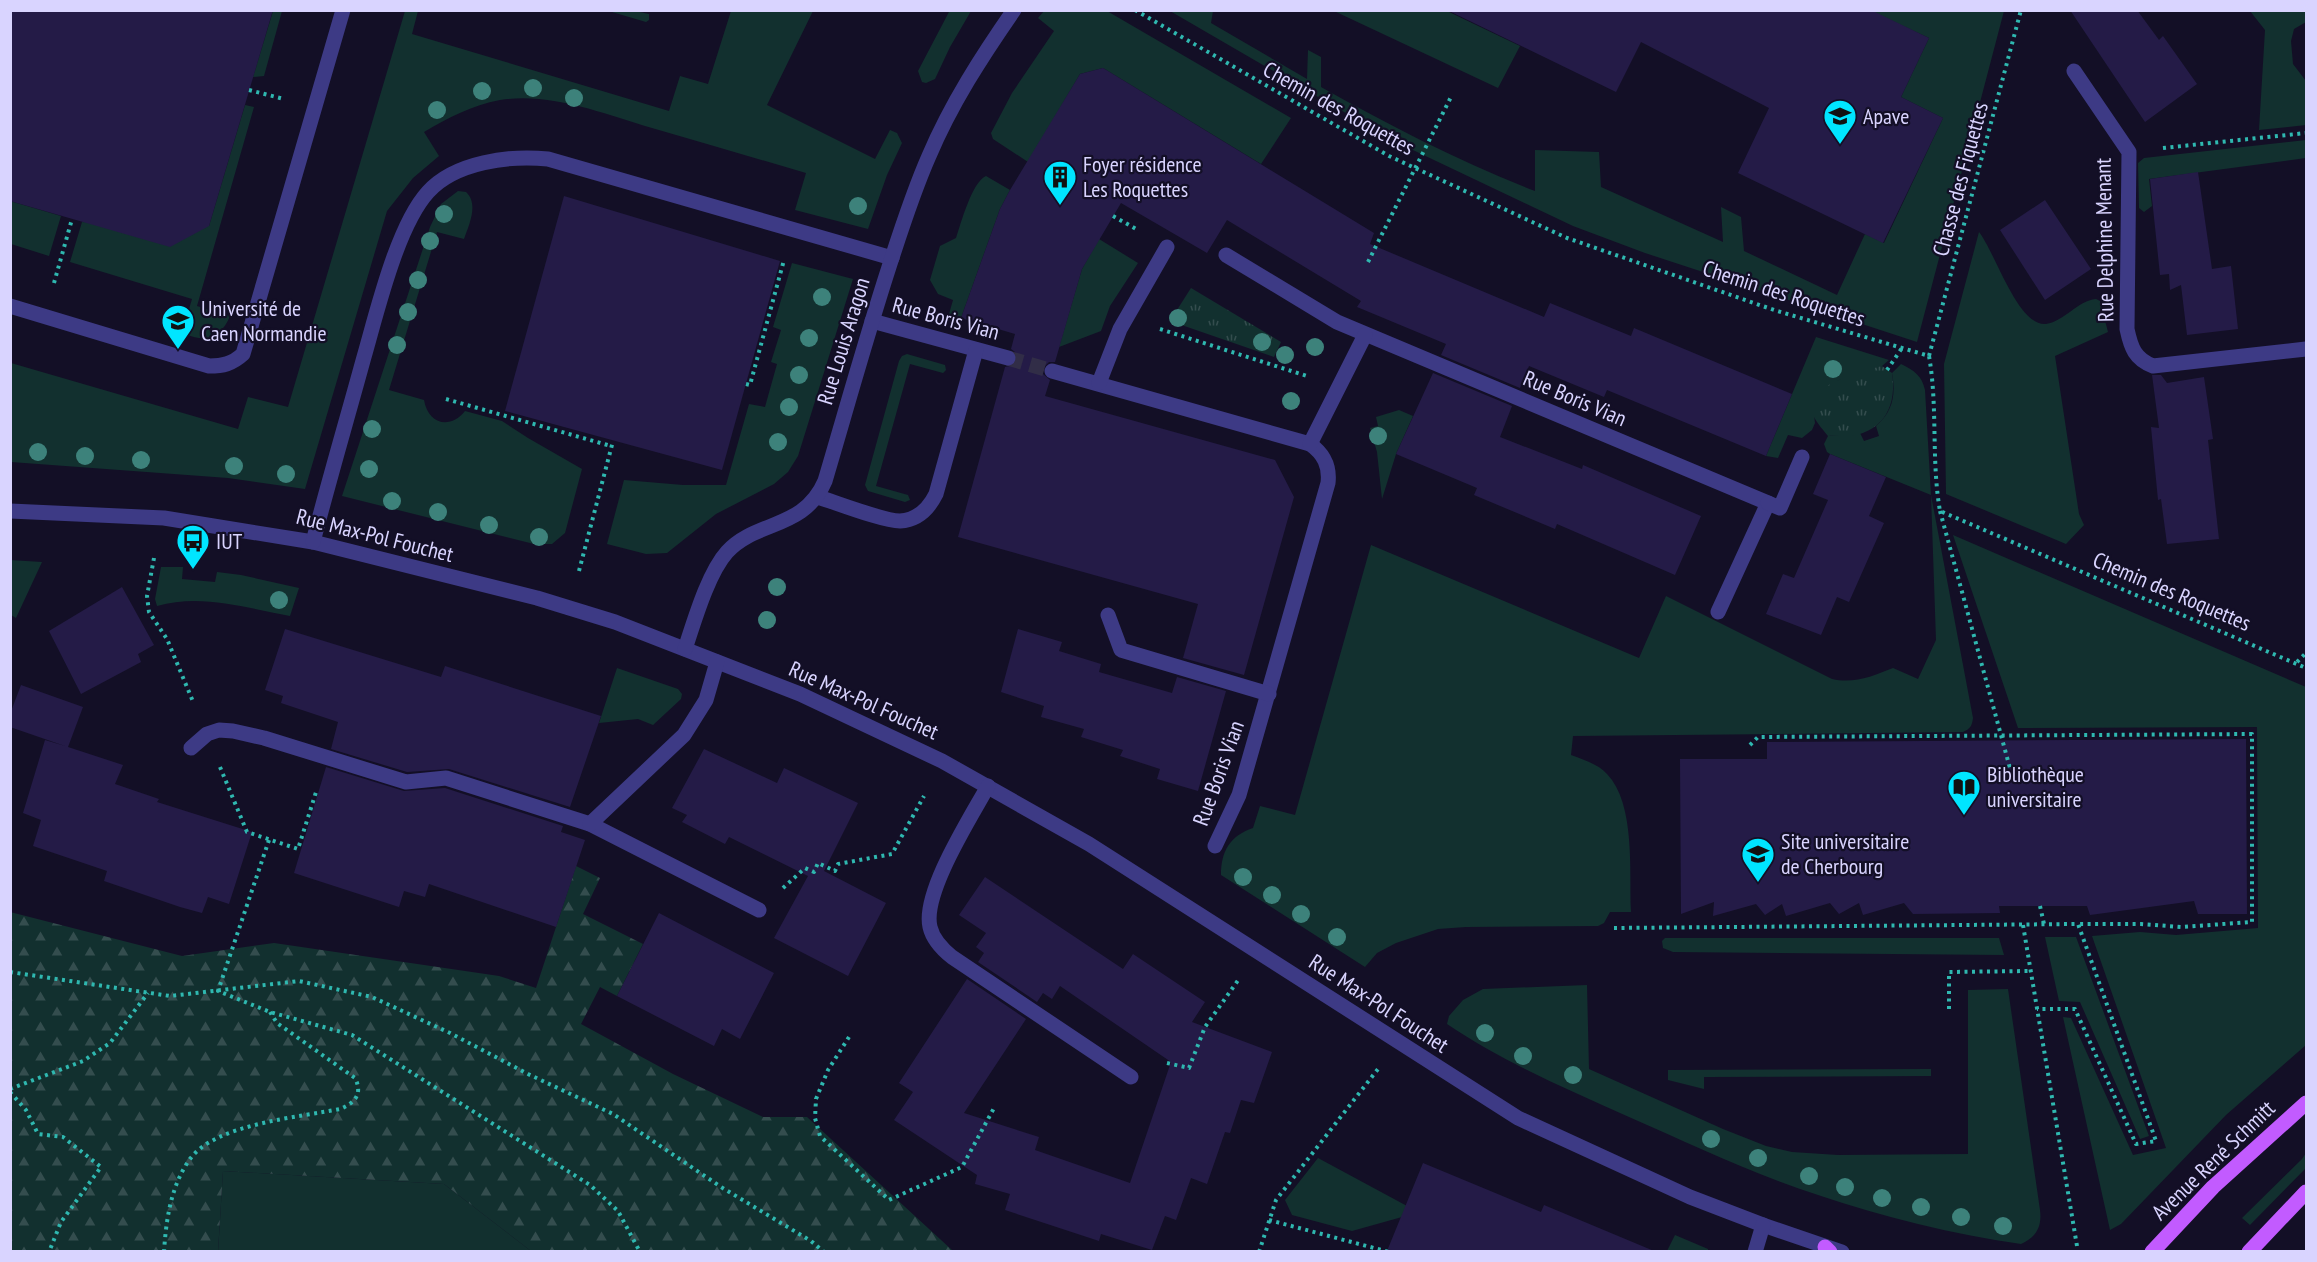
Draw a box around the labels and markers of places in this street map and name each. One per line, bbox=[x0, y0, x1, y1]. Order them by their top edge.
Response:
school or university icon: Apave bbox=[1822, 98, 1858, 145]
place label: Apave bbox=[1863, 102, 1909, 130]
place label: Foyer résidence Les Roquettes bbox=[1083, 150, 1202, 203]
building icon: Foyer résidence Les Roquettes bbox=[1042, 159, 1078, 206]
place label: Université de Caen Normandie bbox=[201, 294, 327, 347]
school or university icon: Université de Caen Normandie bbox=[160, 303, 196, 350]
bus stop icon: IUT bbox=[175, 523, 211, 570]
place label: IUT bbox=[216, 527, 243, 555]
place label: Bibliothèque universitaire bbox=[1987, 760, 2084, 813]
library icon: Bibliothèque universitaire bbox=[1946, 769, 1982, 816]
place label: Site universitaire de Cherbourg bbox=[1781, 827, 1909, 880]
school or university icon: Site universitaire de Cherbourg bbox=[1740, 836, 1776, 883]

